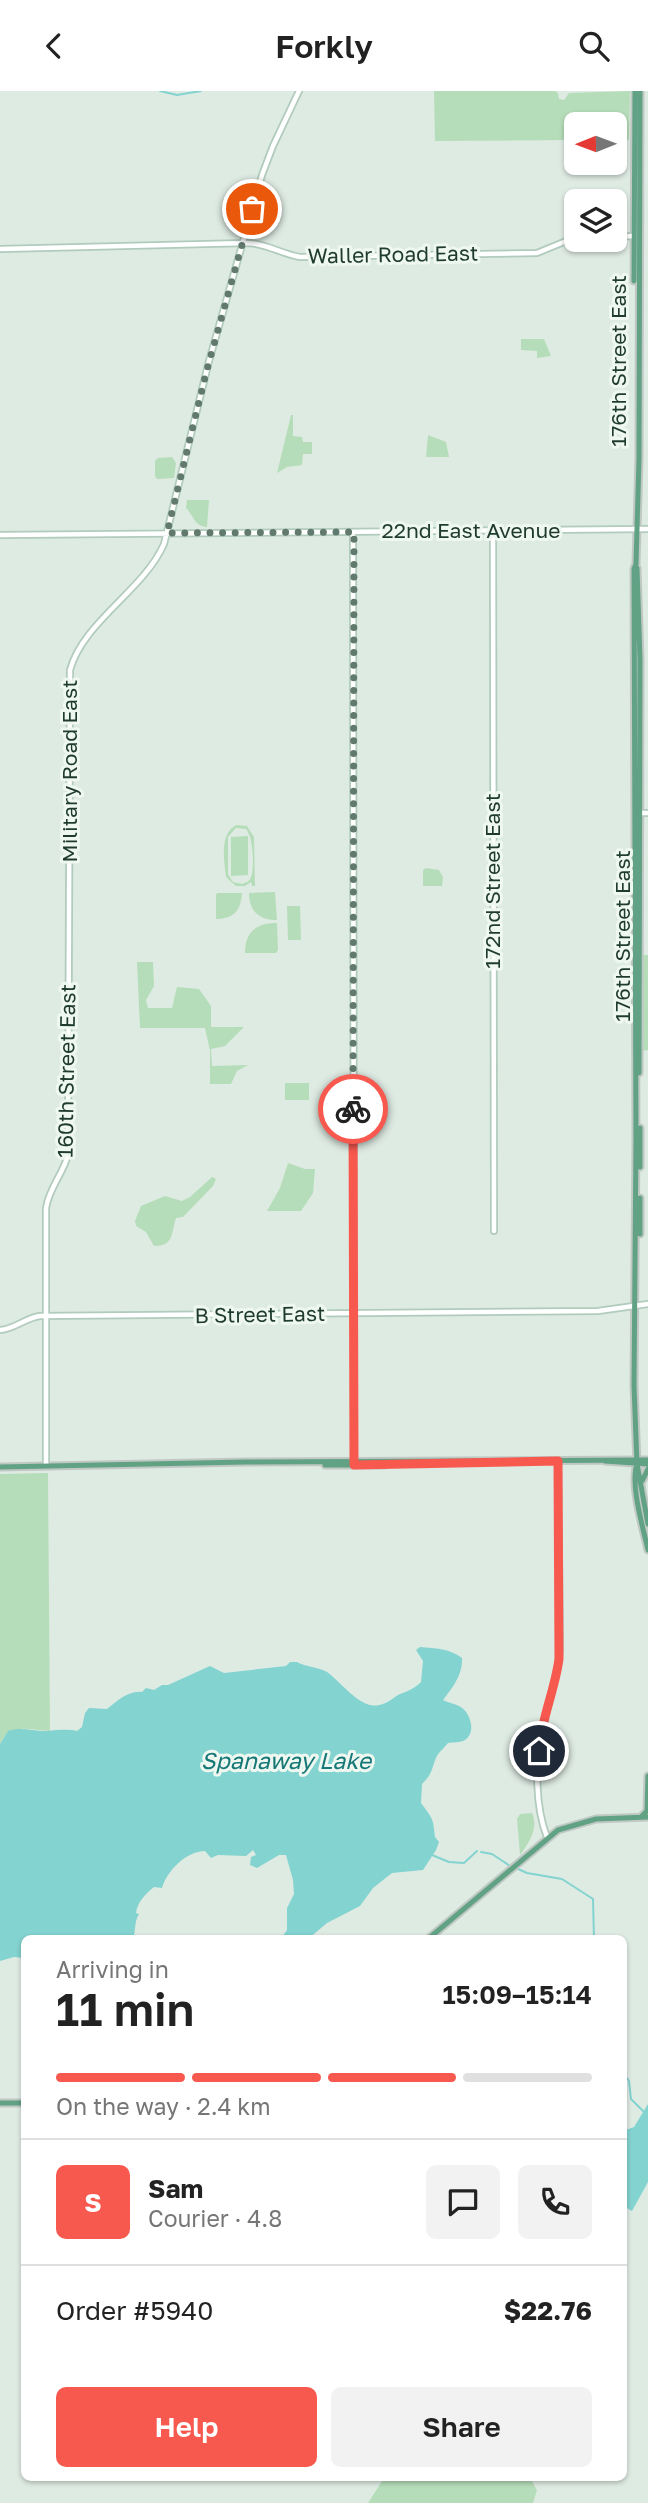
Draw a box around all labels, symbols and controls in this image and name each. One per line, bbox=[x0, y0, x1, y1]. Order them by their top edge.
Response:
icon: back bbox=[35, 27, 73, 65]
text: Forkly bbox=[275, 27, 373, 65]
icon: search bbox=[575, 27, 613, 65]
north arrow bbox=[564, 112, 626, 175]
map controls bbox=[564, 112, 627, 252]
pin bbox=[222, 179, 282, 239]
button: layers bbox=[564, 189, 627, 252]
icon: bag bbox=[233, 190, 271, 228]
street label: Waller Road East bbox=[307, 240, 479, 268]
street label: 176th Street East bbox=[605, 275, 631, 447]
street label: 22nd East Avenue bbox=[382, 517, 560, 543]
street label: Military Road East bbox=[56, 680, 82, 862]
street label: 172nd Street East bbox=[479, 793, 505, 969]
street label: 176th Street East bbox=[609, 850, 635, 1022]
street label: 160th Street East bbox=[51, 984, 81, 1158]
courier bbox=[318, 1074, 388, 1144]
icon: bike bbox=[334, 1090, 372, 1128]
street label: B Street East bbox=[194, 1300, 326, 1328]
pin bbox=[509, 1721, 569, 1781]
icon: home bbox=[520, 1732, 558, 1770]
water label: Spanaway Lake bbox=[201, 1746, 373, 1774]
text: Arriving in bbox=[56, 1955, 169, 1983]
text: 15:09–15:14 bbox=[442, 1979, 592, 2010]
text: 11 min bbox=[56, 1981, 194, 2036]
text: On the way · 2.4 km bbox=[56, 2092, 271, 2120]
button: chat bbox=[426, 2165, 500, 2239]
button: phone bbox=[518, 2165, 592, 2239]
text: Sam bbox=[148, 2173, 203, 2204]
text: S bbox=[84, 2187, 102, 2218]
text: Courier · 4.8 bbox=[148, 2204, 282, 2232]
text: Order #5940 bbox=[56, 2295, 213, 2326]
text: $22.76 bbox=[504, 2295, 592, 2326]
button: Help bbox=[56, 2387, 317, 2467]
button: Share bbox=[331, 2387, 592, 2467]

